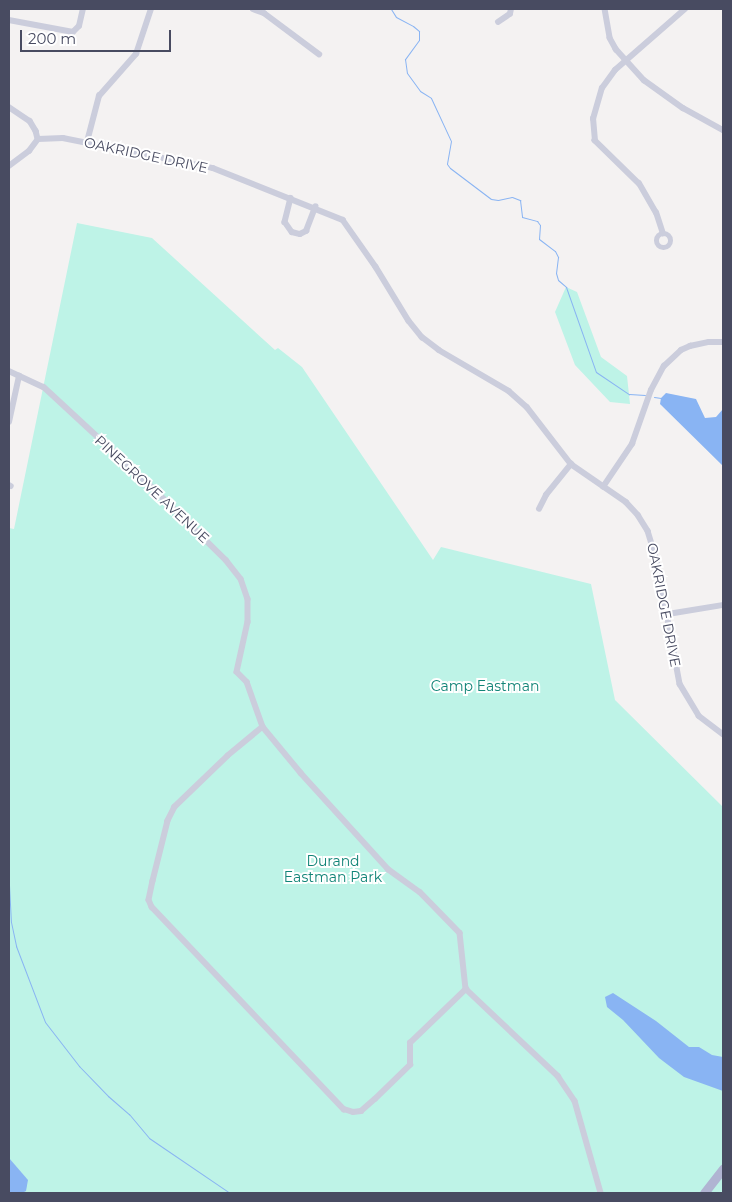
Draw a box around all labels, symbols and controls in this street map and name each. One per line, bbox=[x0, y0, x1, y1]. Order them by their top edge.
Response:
scale bar bbox=[22, 20, 174, 52]
text: 200 m bbox=[28, 29, 76, 48]
street label: OAKRIDGE DRIVE bbox=[83, 134, 209, 176]
street label: PINEGROVE AVENUE bbox=[91, 432, 213, 546]
street label: OAKRIDGE DRIVE bbox=[644, 542, 684, 668]
park label: Camp Eastman bbox=[431, 678, 539, 694]
park label: Durand Eastman Park bbox=[284, 853, 382, 886]

